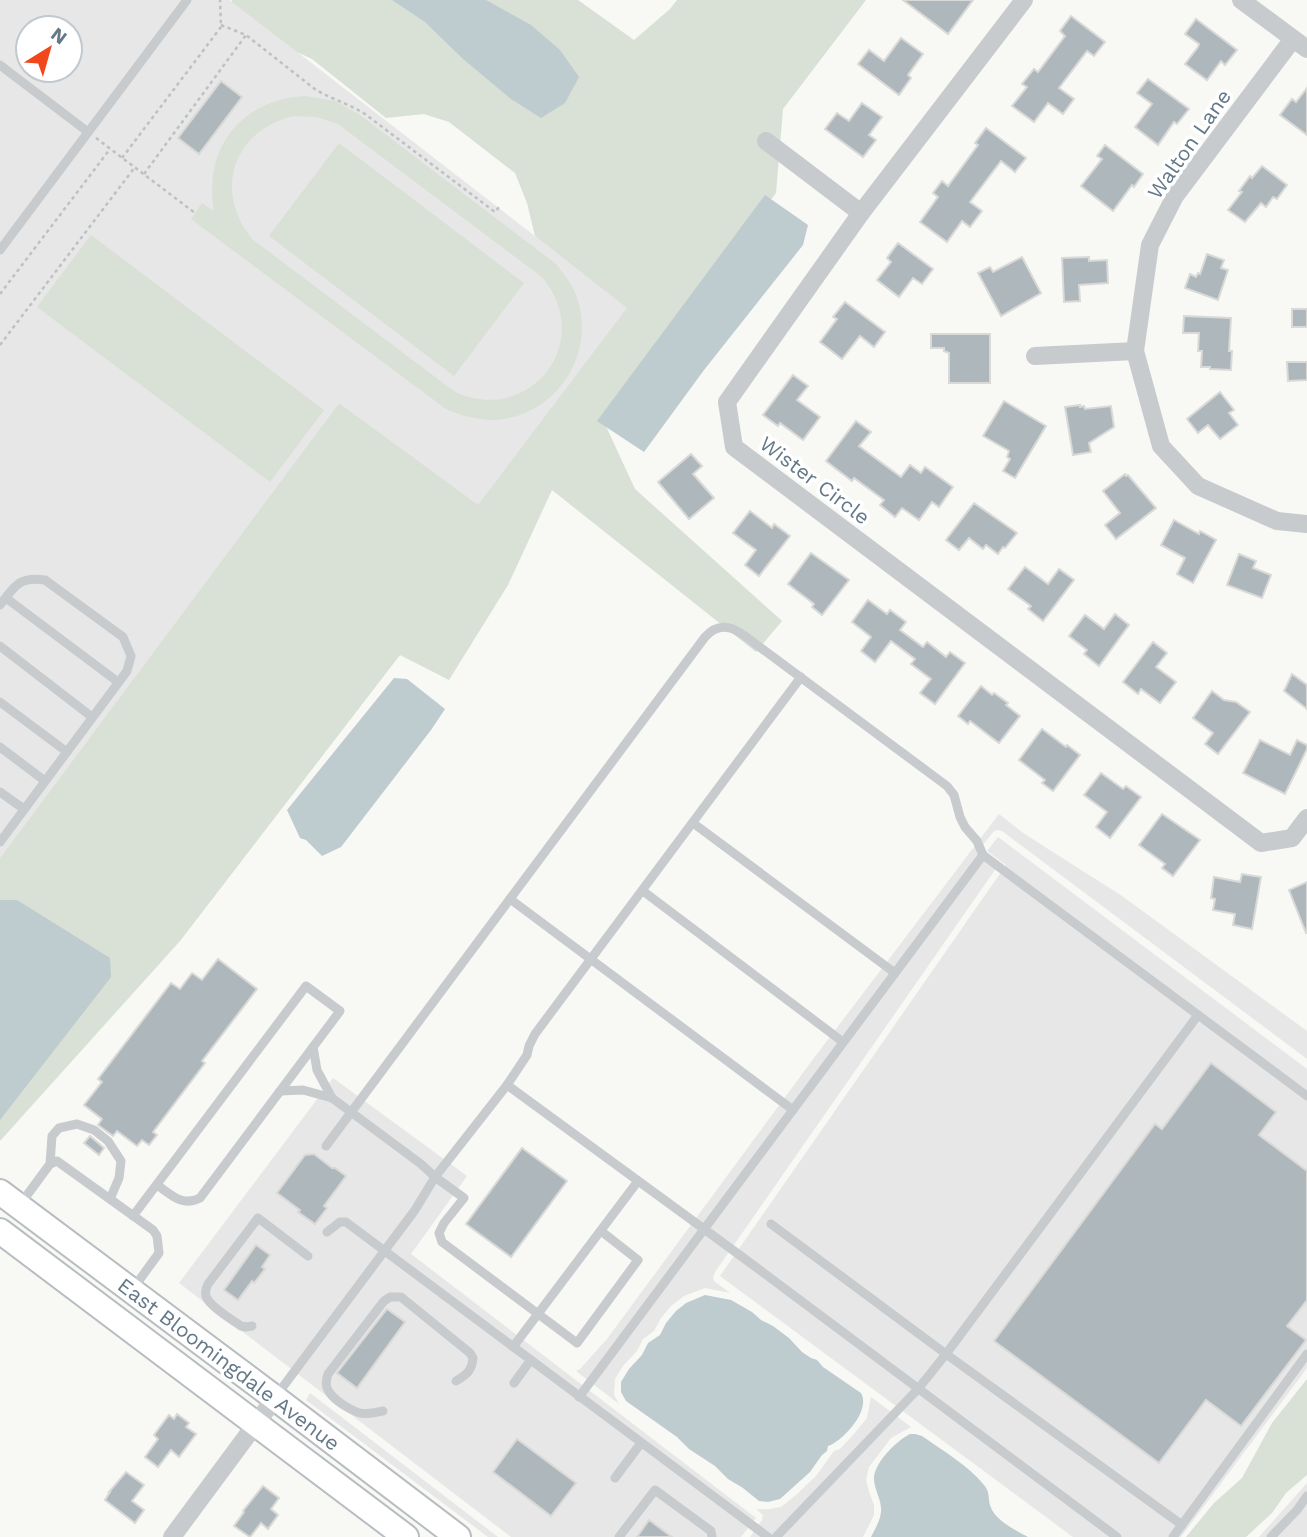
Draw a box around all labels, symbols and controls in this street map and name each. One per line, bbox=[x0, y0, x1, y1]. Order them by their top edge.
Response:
north arrow bbox=[14, 14, 84, 84]
text: N bbox=[46, 22, 71, 49]
street label: Walton Lane bbox=[1142, 84, 1236, 204]
street label: Wister Circle bbox=[755, 430, 875, 530]
street label: East Bloomingdale Avenue bbox=[113, 1272, 345, 1456]

